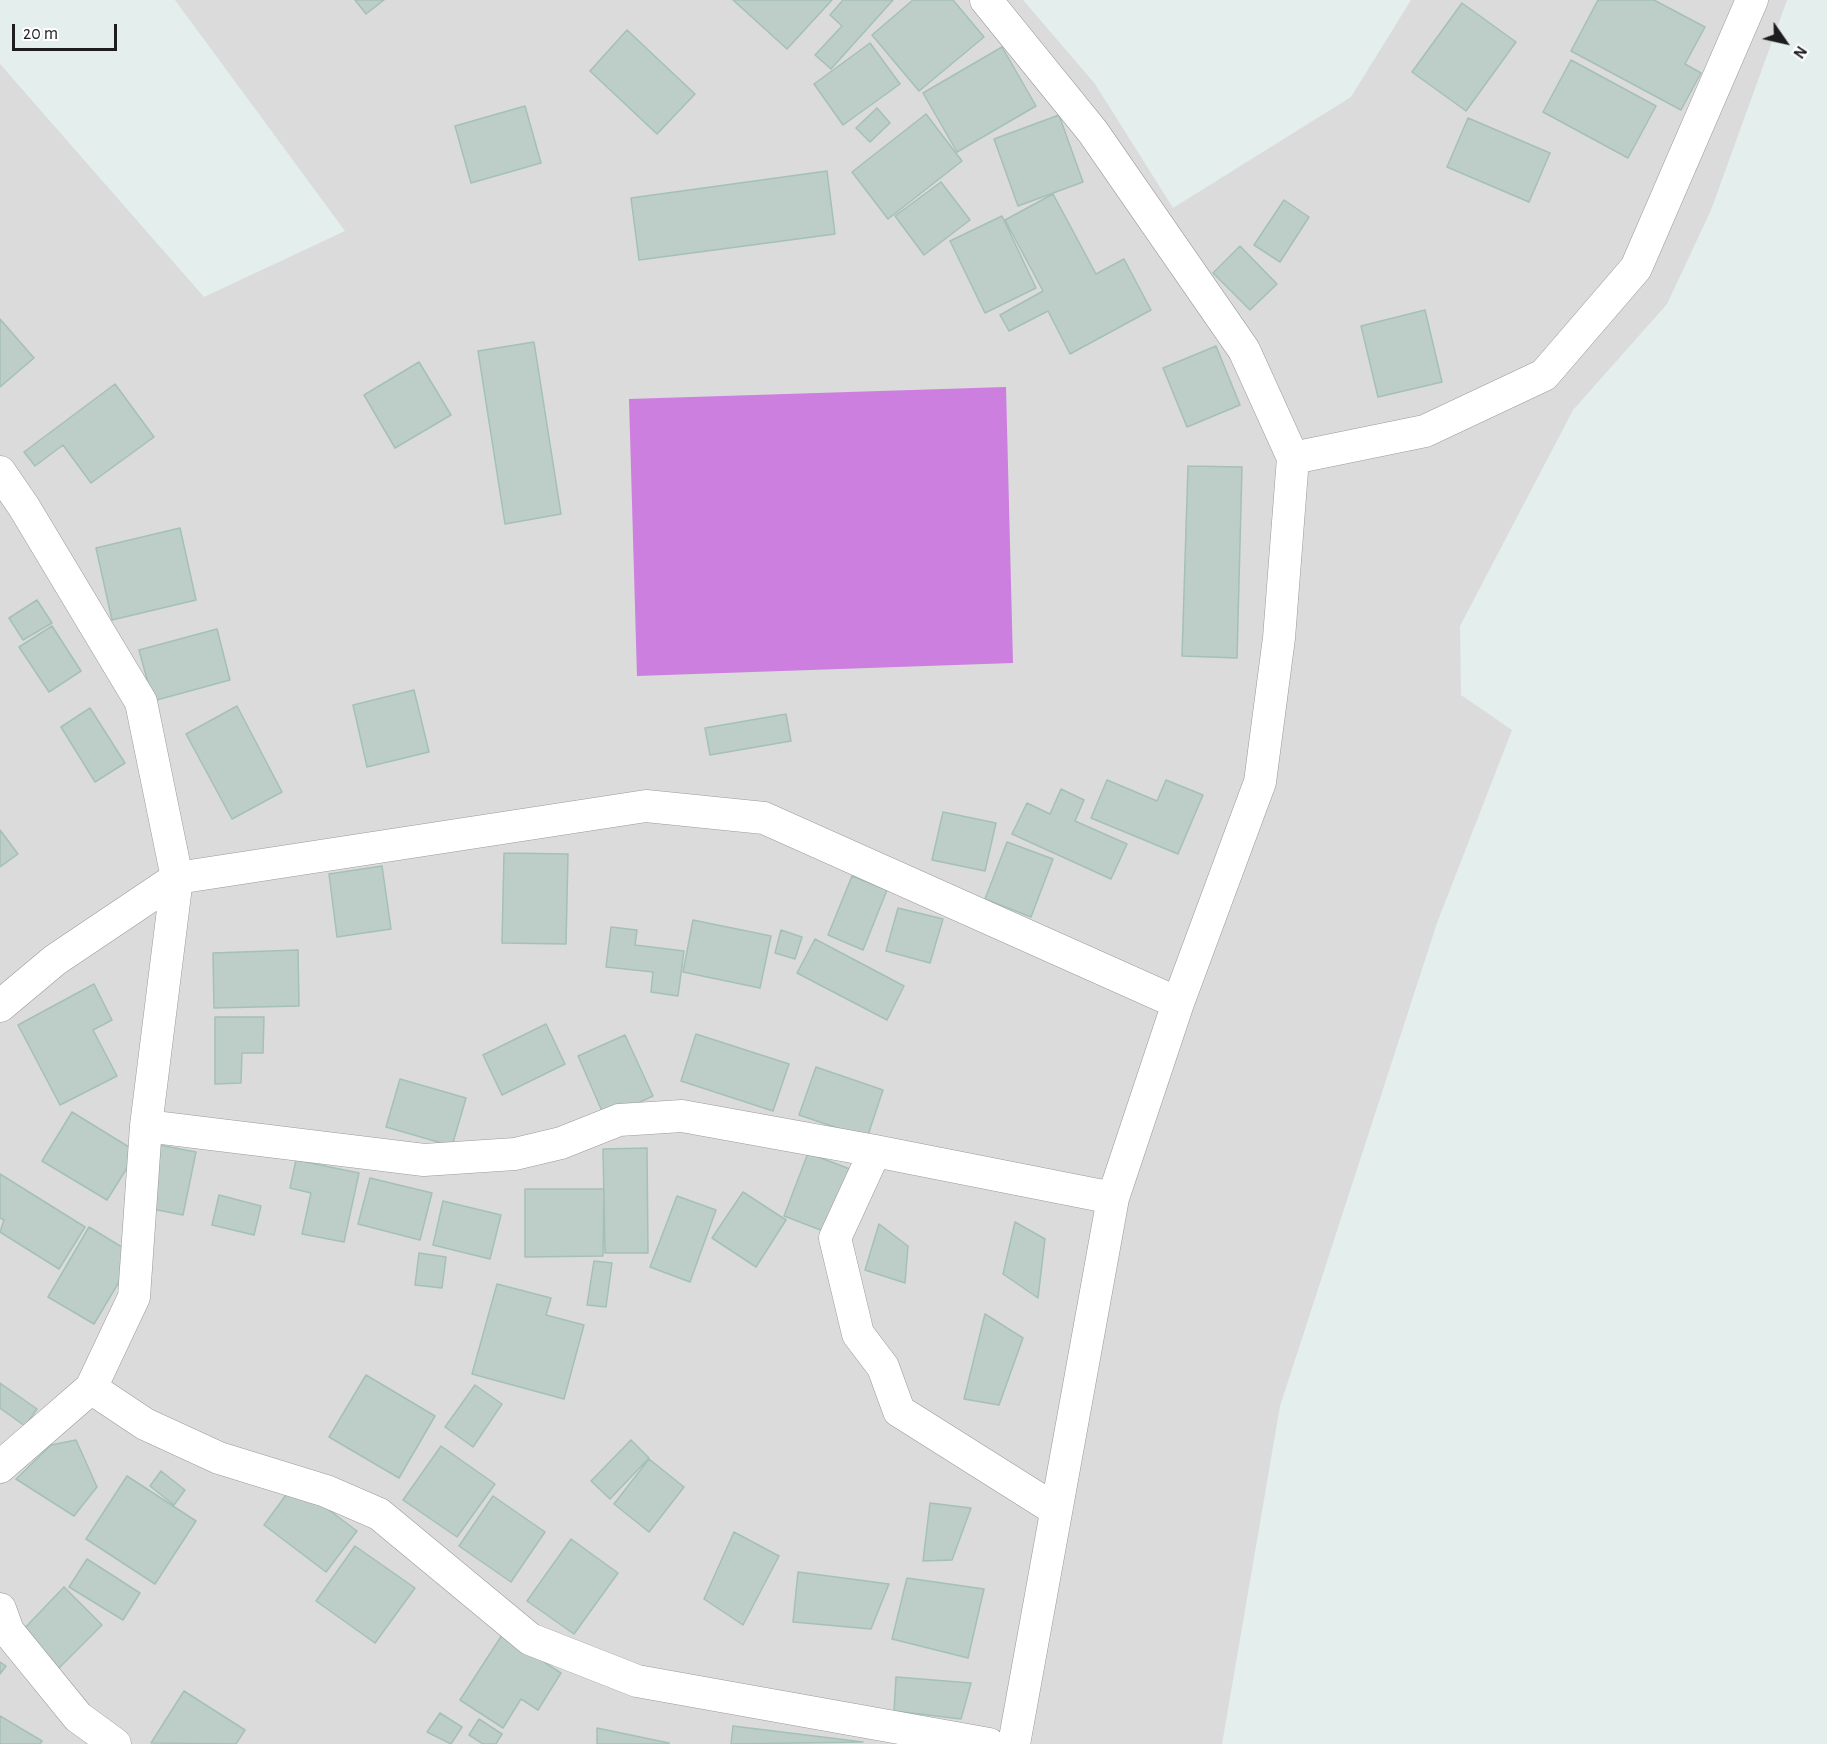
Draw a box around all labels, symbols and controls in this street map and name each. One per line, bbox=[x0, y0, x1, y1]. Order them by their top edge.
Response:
scale bar bbox=[15, 12, 120, 50]
north arrow bbox=[1755, 12, 1815, 72]
text: 20 m bbox=[23, 25, 58, 43]
text: N bbox=[1790, 43, 1810, 61]

